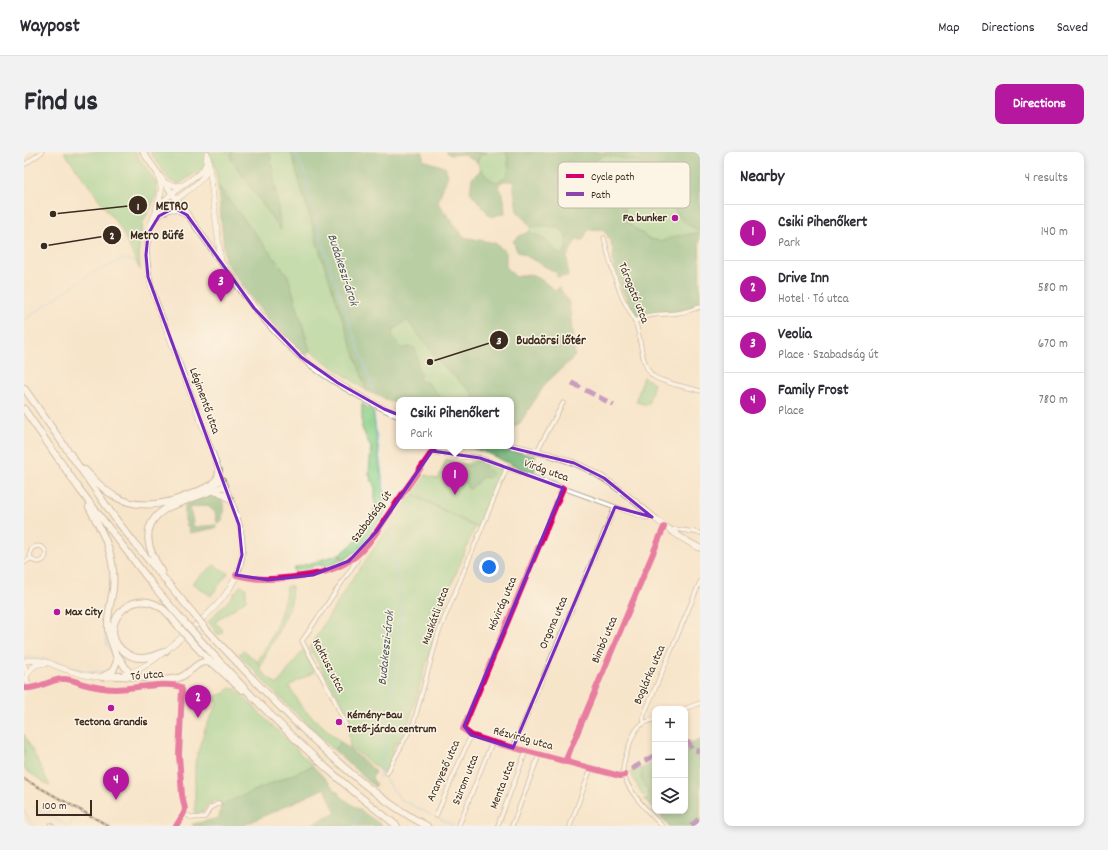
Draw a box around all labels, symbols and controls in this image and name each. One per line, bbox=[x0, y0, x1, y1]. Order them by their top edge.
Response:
text: Waypost bbox=[20, 14, 80, 41]
text: Map bbox=[938, 18, 960, 38]
text: Directions bbox=[982, 18, 1035, 38]
text: Saved bbox=[1057, 18, 1088, 38]
text: Find us bbox=[24, 84, 98, 124]
button: Directions bbox=[995, 84, 1084, 124]
legend bbox=[558, 162, 690, 208]
text: Nearby bbox=[740, 166, 784, 190]
text: 4 results bbox=[1025, 169, 1068, 188]
text: Cycle path bbox=[591, 170, 635, 186]
text: Path bbox=[591, 188, 610, 204]
callout: METRO bbox=[128, 193, 196, 218]
text: METRO bbox=[156, 198, 189, 217]
text: 1 bbox=[137, 199, 140, 216]
place label: Fa bunker bbox=[623, 210, 668, 227]
text: Csiki Pihenőkert bbox=[778, 212, 867, 234]
marker: Fa bunker bbox=[670, 213, 680, 223]
callout: Metro Büfé bbox=[102, 222, 191, 247]
text: 1 bbox=[752, 223, 754, 242]
text: 140 m bbox=[1041, 223, 1068, 242]
text: Metro Büfé bbox=[130, 227, 184, 246]
text: 2 bbox=[109, 228, 115, 245]
water label: Budakeszi-árok bbox=[321, 232, 363, 310]
text: Park bbox=[778, 234, 800, 253]
street label: Tárogató utca bbox=[613, 260, 653, 326]
text: Drive Inn bbox=[778, 268, 829, 290]
pin: 3 bbox=[208, 269, 234, 302]
text: 2 bbox=[750, 279, 756, 298]
text: 580 m bbox=[1038, 279, 1068, 298]
text: Hotel · Tó utca bbox=[778, 290, 849, 309]
text: Veolia bbox=[778, 324, 812, 346]
callout: Budaörsi lőtér bbox=[489, 327, 594, 352]
text: Budaörsi lőtér bbox=[516, 332, 587, 351]
text: 3 bbox=[496, 333, 502, 350]
text: 3 bbox=[750, 335, 756, 354]
text: 670 m bbox=[1038, 335, 1068, 354]
text: Place · Szabadság út bbox=[778, 346, 879, 365]
street label: Légimentő utca bbox=[184, 366, 224, 437]
text: Family Frost bbox=[778, 380, 849, 402]
text: 4 bbox=[750, 391, 756, 410]
text: 780 m bbox=[1039, 391, 1068, 410]
popup bbox=[396, 397, 514, 449]
text: Place bbox=[778, 402, 804, 421]
text: Csiki Pihenőkert bbox=[410, 403, 500, 425]
text: Park bbox=[410, 425, 433, 444]
street label: Virág utca bbox=[521, 455, 571, 487]
pin: 1 bbox=[442, 462, 468, 495]
street label: Szabadság út bbox=[347, 487, 397, 547]
your location bbox=[479, 557, 499, 577]
street label: Hóvirág utca bbox=[484, 574, 522, 634]
street label: Muskátli utca bbox=[418, 584, 454, 647]
street label: Orgona utca bbox=[535, 594, 573, 652]
place label: Max City bbox=[65, 604, 103, 621]
marker: Max City bbox=[52, 607, 62, 617]
water label: Budakeszi-árok bbox=[374, 608, 401, 686]
street label: Bimbó utca bbox=[588, 614, 623, 666]
street label: Kaktusz utca bbox=[307, 636, 349, 696]
street label: Boglárka utca bbox=[630, 642, 670, 707]
street label: Tó utca bbox=[130, 666, 165, 686]
pin: 2 bbox=[185, 685, 211, 718]
marker: Tectona Grandis bbox=[106, 703, 116, 713]
map controls bbox=[652, 706, 688, 814]
button: + bbox=[652, 706, 688, 742]
place label: Kémény-Bau Tető-járda centrum bbox=[347, 707, 437, 738]
place label: Tectona Grandis bbox=[74, 714, 148, 731]
marker: Kémény-Bau Tető-járda centrum bbox=[334, 717, 344, 727]
street label: Rézvirág utca bbox=[491, 723, 555, 755]
street label: Aranyeső utca bbox=[423, 737, 465, 804]
button: − bbox=[652, 742, 688, 778]
street label: Szirom utca bbox=[448, 752, 484, 808]
street label: Menta utca bbox=[486, 758, 520, 812]
pin: 4 bbox=[103, 767, 129, 800]
button: layers bbox=[652, 778, 688, 814]
scale bar bbox=[36, 798, 92, 817]
text: 100 m bbox=[42, 799, 66, 815]

